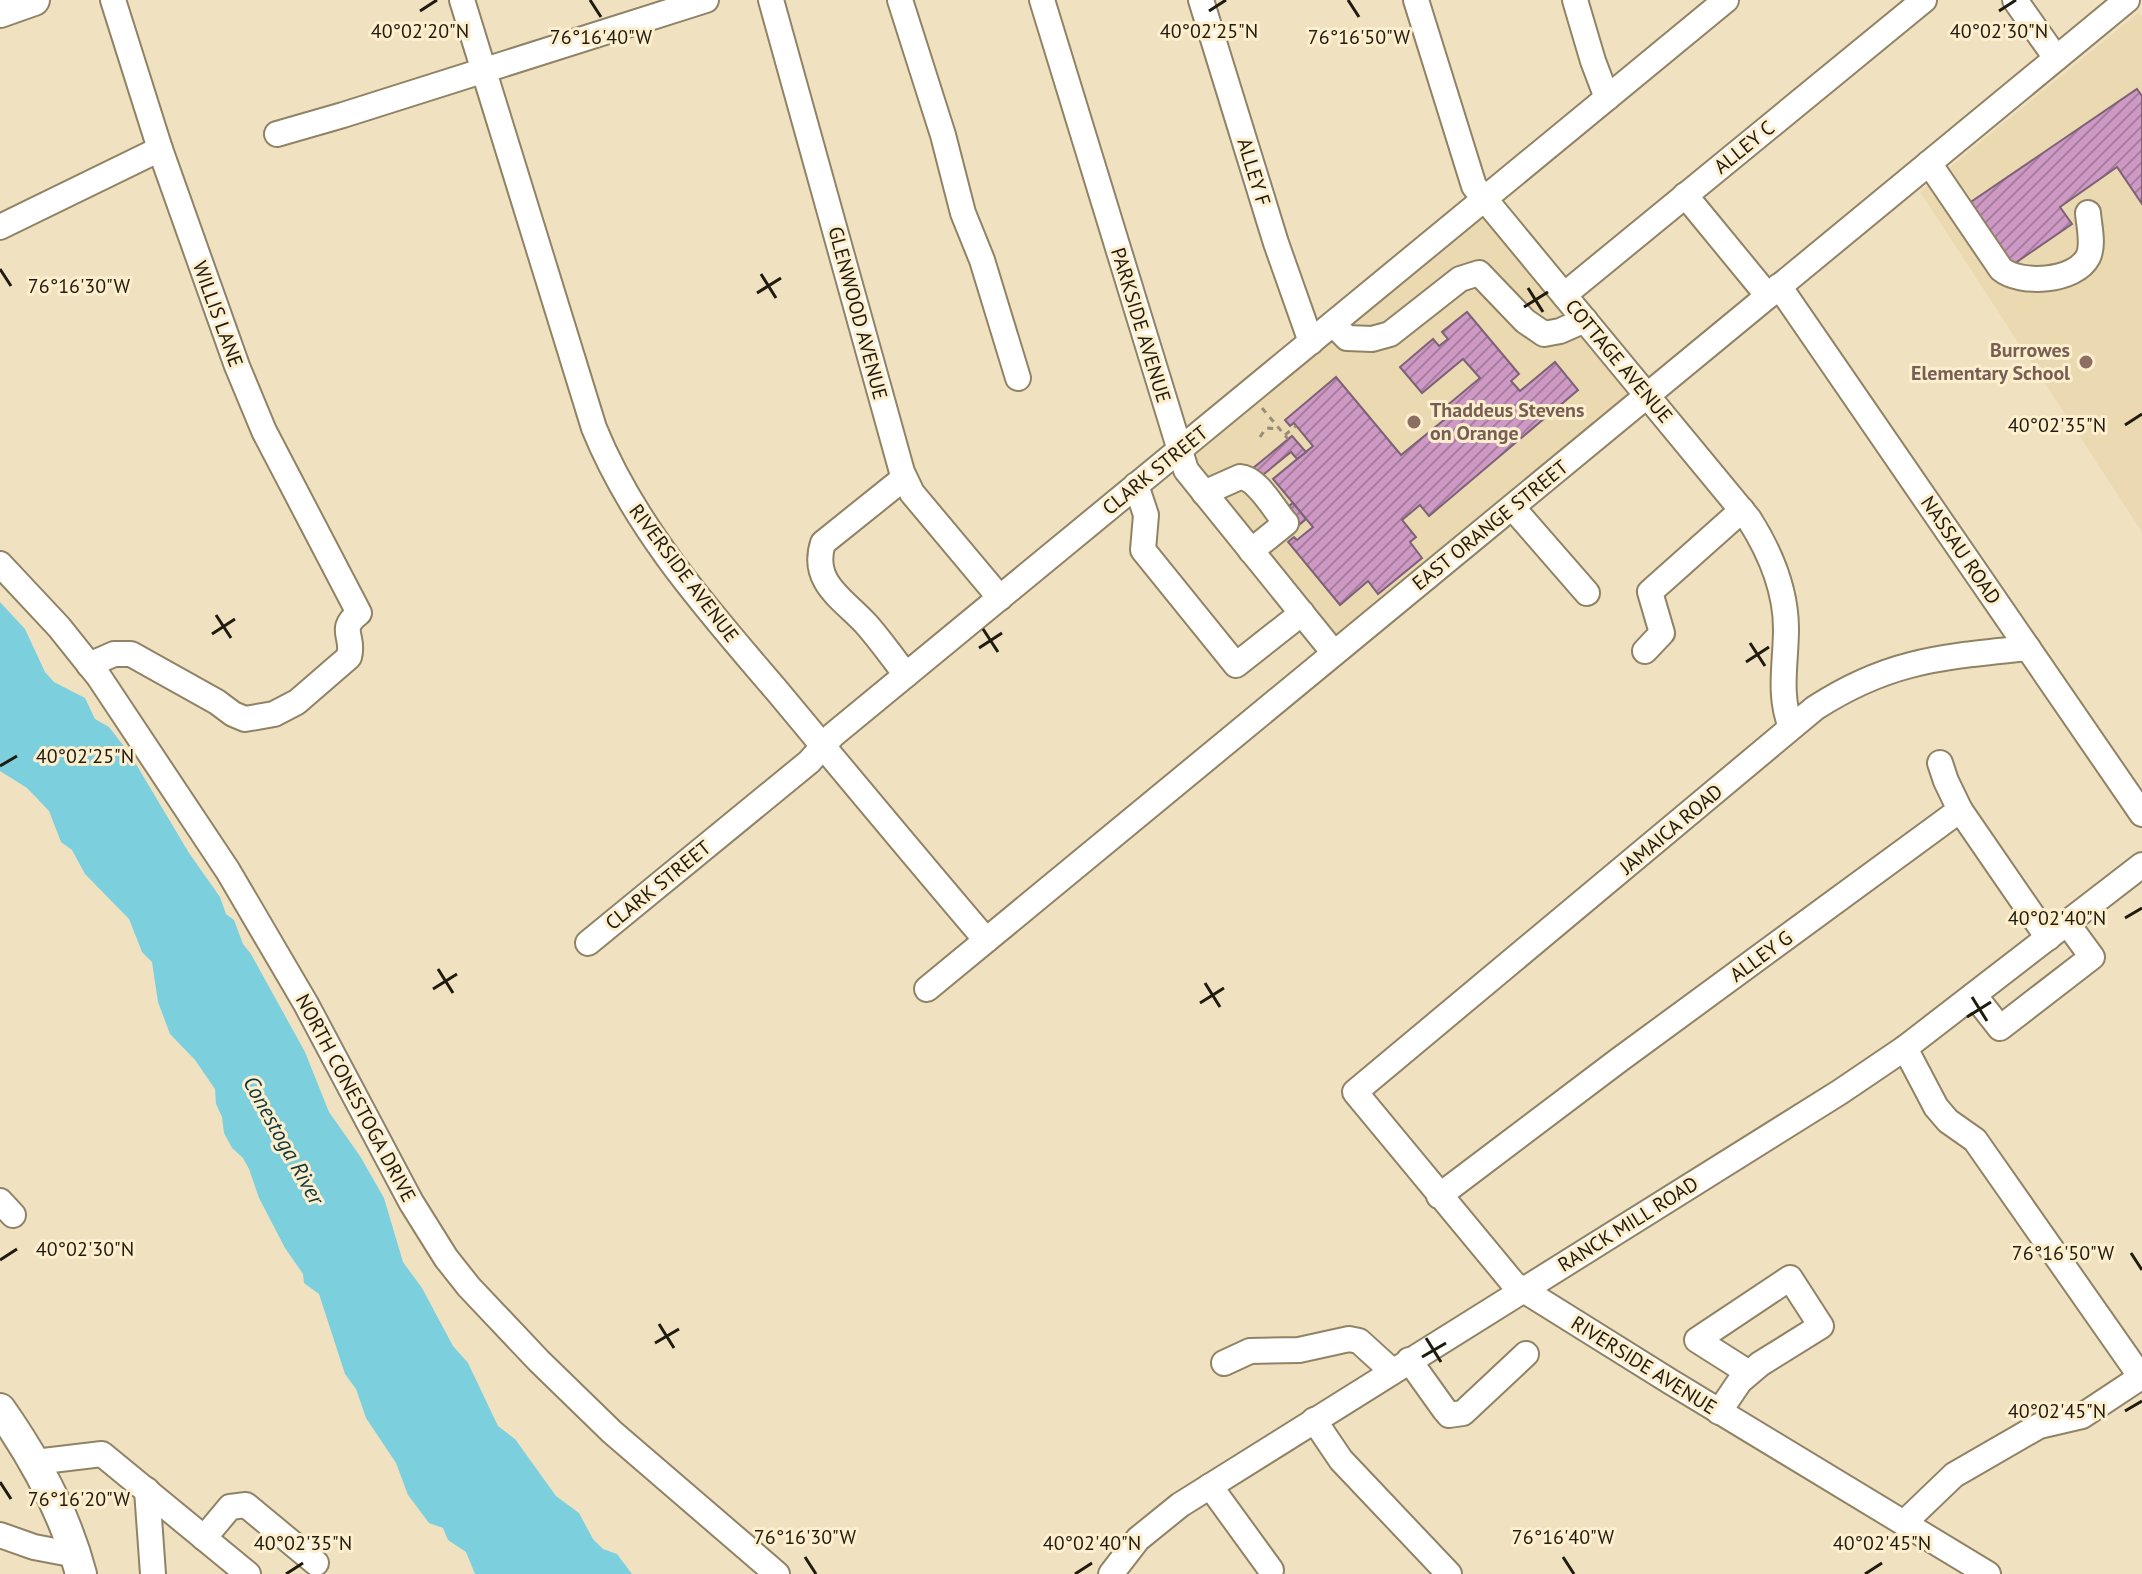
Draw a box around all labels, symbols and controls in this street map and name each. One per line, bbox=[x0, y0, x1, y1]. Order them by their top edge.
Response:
text: 40°02'20"N bbox=[371, 18, 469, 44]
text: 40°02'25"N bbox=[1160, 18, 1258, 44]
text: 40°02'30"N bbox=[1950, 18, 2048, 44]
text: 76°16'40"W bbox=[550, 24, 653, 50]
text: 76°16'50"W bbox=[1308, 24, 1411, 50]
street label: ALLEY C bbox=[1708, 115, 1780, 179]
street label: ALLEY F bbox=[1231, 135, 1277, 209]
street label: GLENWOOD AVENUE bbox=[822, 224, 894, 402]
street label: PARKSIDE AVENUE bbox=[1105, 244, 1177, 406]
street label: WILLIS LANE bbox=[187, 257, 249, 371]
text: 76°16'30"W bbox=[28, 273, 131, 299]
street label: COTTAGE AVENUE bbox=[1560, 294, 1678, 428]
place label: Burrowes Elementary School bbox=[1911, 337, 2070, 386]
marker: Burrowes Elementary School bbox=[2077, 353, 2095, 371]
place label: Thaddeus Stevens on Orange bbox=[1430, 397, 1584, 446]
text: 40°02'35"N bbox=[2008, 412, 2106, 438]
marker: Thaddeus Stevens on Orange bbox=[1405, 413, 1423, 431]
street label: CLARK STREET bbox=[1097, 419, 1213, 521]
street label: EAST ORANGE STREET bbox=[1407, 454, 1573, 596]
street label: NASSAU ROAD bbox=[1915, 491, 2007, 609]
street label: RIVERSIDE AVENUE bbox=[623, 499, 745, 647]
text: 40°02'25"N bbox=[36, 743, 134, 769]
street label: JAMAICA ROAD bbox=[1613, 778, 1728, 880]
street label: CLARK STREET bbox=[600, 834, 716, 936]
text: 40°02'40"N bbox=[2008, 905, 2106, 931]
street label: ALLEY G bbox=[1724, 925, 1798, 987]
street label: NORTH CONESTOGA DRIVE bbox=[290, 989, 422, 1207]
water label: Conestoga River bbox=[237, 1071, 332, 1211]
street label: RANCK MILL ROAD bbox=[1553, 1170, 1703, 1278]
text: 40°02'30"N bbox=[36, 1236, 134, 1262]
text: 76°16'50"W bbox=[2012, 1240, 2115, 1266]
street label: RIVERSIDE AVENUE bbox=[1566, 1310, 1722, 1420]
text: 40°02'45"N bbox=[2008, 1398, 2106, 1424]
text: 76°16'20"W bbox=[28, 1486, 131, 1512]
text: 76°16'30"W bbox=[754, 1524, 857, 1550]
text: 76°16'40"W bbox=[1512, 1524, 1615, 1550]
text: 40°02'35"N bbox=[254, 1530, 352, 1556]
text: 40°02'40"N bbox=[1043, 1530, 1141, 1556]
text: 40°02'45"N bbox=[1833, 1530, 1931, 1556]

